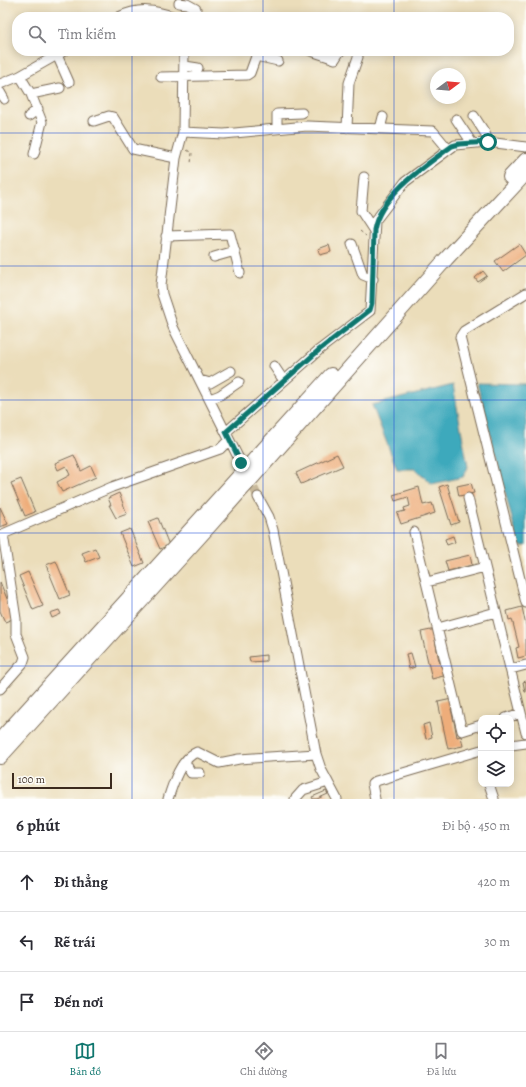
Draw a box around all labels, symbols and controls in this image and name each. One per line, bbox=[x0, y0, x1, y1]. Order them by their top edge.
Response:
search box bbox=[12, 12, 514, 56]
icon: search bbox=[26, 23, 48, 45]
text: Tìm kiếm bbox=[58, 24, 116, 44]
north arrow bbox=[430, 68, 466, 104]
route start bbox=[479, 133, 497, 151]
route end bbox=[232, 454, 250, 472]
map controls bbox=[478, 715, 514, 787]
button: locate bbox=[478, 715, 514, 751]
button: layers bbox=[478, 751, 514, 787]
scale bar bbox=[12, 771, 112, 790]
text: 100 m bbox=[18, 772, 45, 787]
text: 6 phút bbox=[16, 814, 60, 837]
text: Đi bộ · 450 m bbox=[442, 817, 510, 834]
icon: ahead bbox=[16, 871, 38, 893]
text: Đi thẳng bbox=[54, 872, 108, 892]
text: 420 m bbox=[478, 873, 510, 890]
icon: left bbox=[16, 931, 38, 953]
text: Rẽ trái bbox=[54, 932, 95, 952]
text: 30 m bbox=[484, 933, 510, 950]
icon: arrive bbox=[16, 991, 38, 1013]
text: Đến nơi bbox=[54, 992, 103, 1012]
tab: Bản đồ bbox=[70, 1040, 101, 1079]
tab: Chỉ đường bbox=[240, 1040, 287, 1079]
tab: Đã lưu bbox=[427, 1040, 456, 1079]

